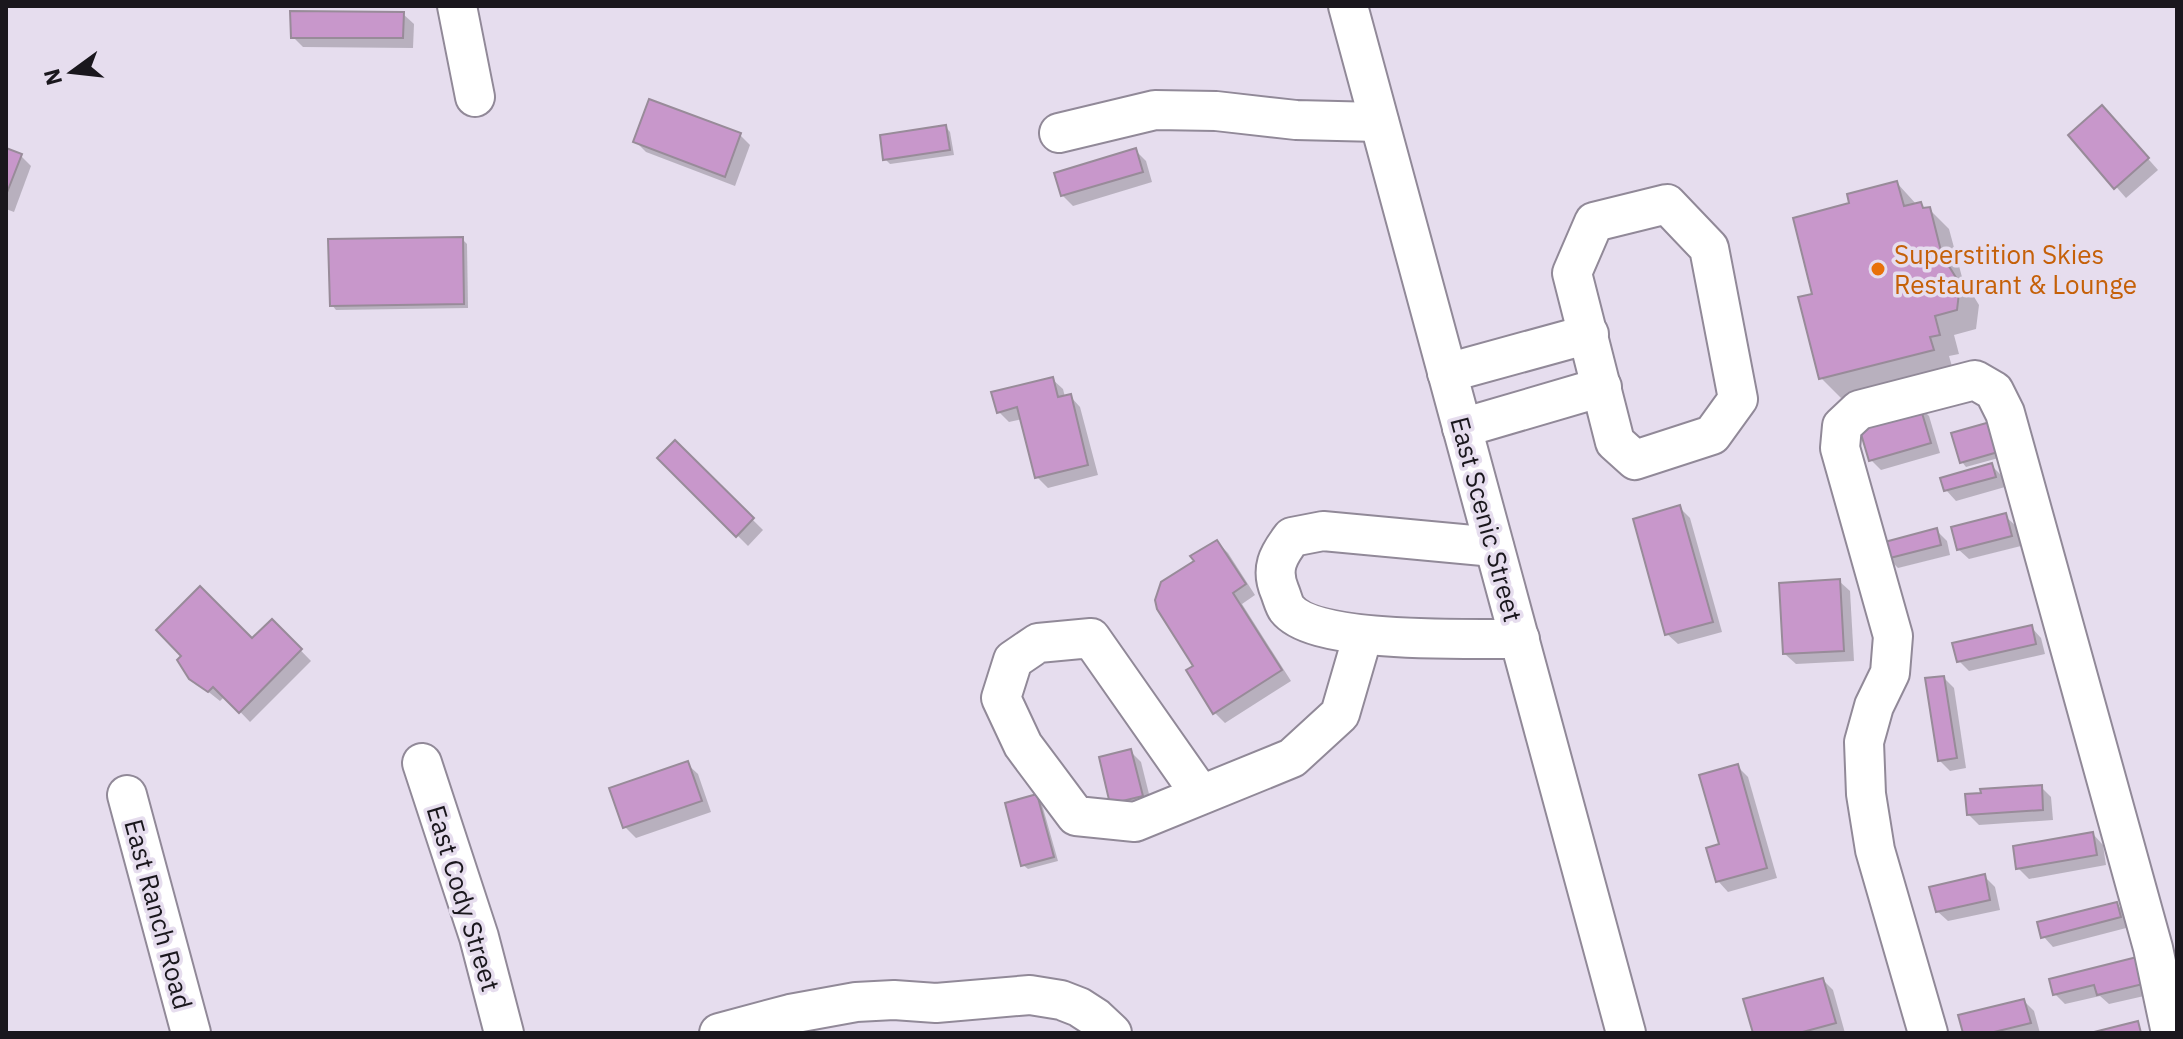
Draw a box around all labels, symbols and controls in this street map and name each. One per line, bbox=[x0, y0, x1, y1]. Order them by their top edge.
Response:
north arrow bbox=[32, 32, 112, 112]
text: N bbox=[36, 66, 68, 89]
place label: Superstition Skies Restaurant & Lounge bbox=[1894, 237, 2137, 301]
marker: Superstition Skies Restaurant & Lounge bbox=[1869, 260, 1887, 278]
street label: East Scenic Street bbox=[1443, 413, 1531, 625]
street label: East Cody Street bbox=[420, 801, 508, 995]
street label: East Ranch Road bbox=[117, 815, 201, 1013]

